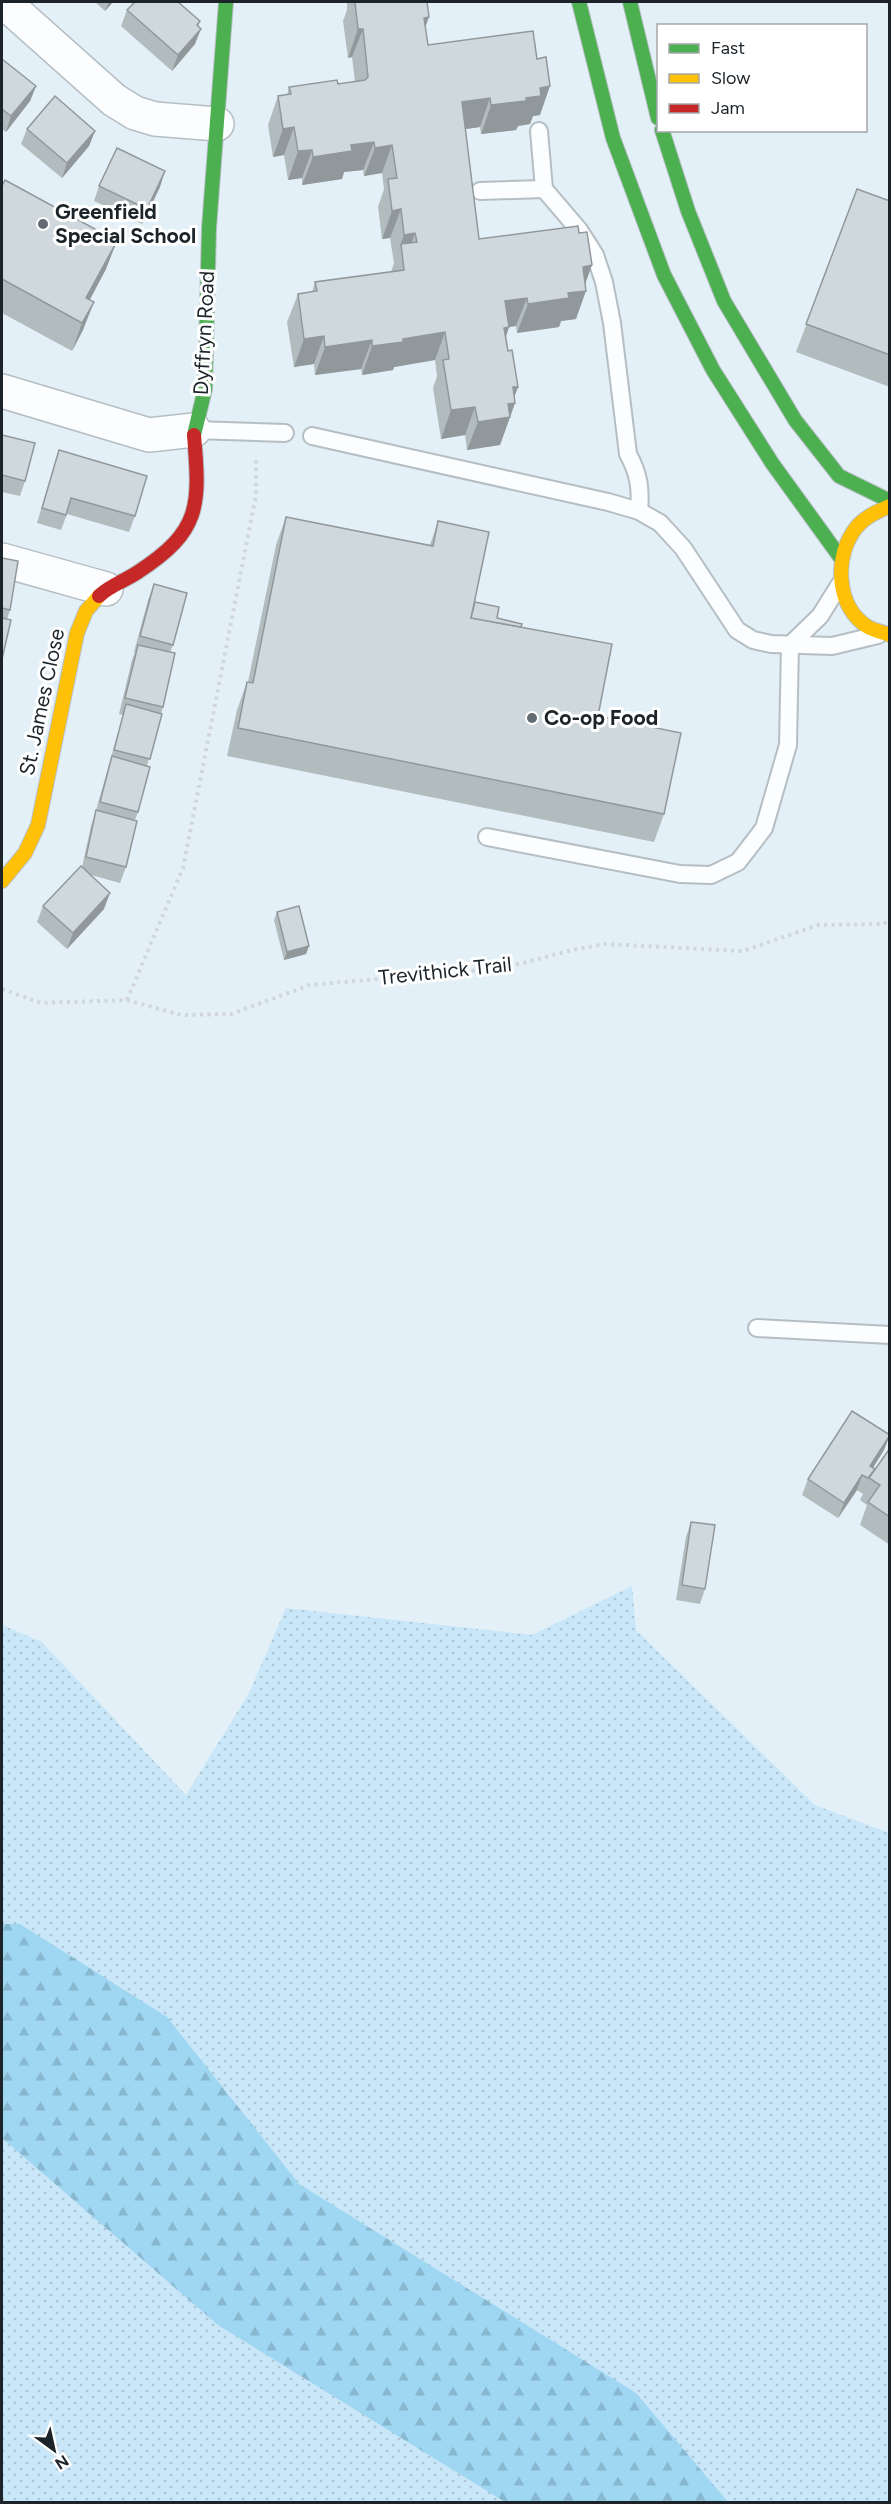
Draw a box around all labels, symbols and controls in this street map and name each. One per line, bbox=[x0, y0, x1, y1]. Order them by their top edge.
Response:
legend bbox=[657, 24, 867, 132]
text: Fast bbox=[711, 37, 745, 59]
text: Slow bbox=[711, 67, 750, 89]
text: Jam bbox=[711, 97, 745, 119]
place label: Greenfield Special School bbox=[55, 199, 196, 248]
marker: Greenfield Special School bbox=[36, 217, 50, 231]
street label: Dyffryn Road bbox=[188, 270, 219, 396]
street label: St. James Close bbox=[14, 626, 69, 778]
place label: Co-op Food bbox=[544, 705, 658, 730]
marker: Co-op Food bbox=[525, 711, 539, 725]
street label: Trevithick Trail bbox=[377, 951, 513, 990]
north arrow bbox=[24, 2420, 84, 2480]
text: N bbox=[52, 2451, 72, 2473]

